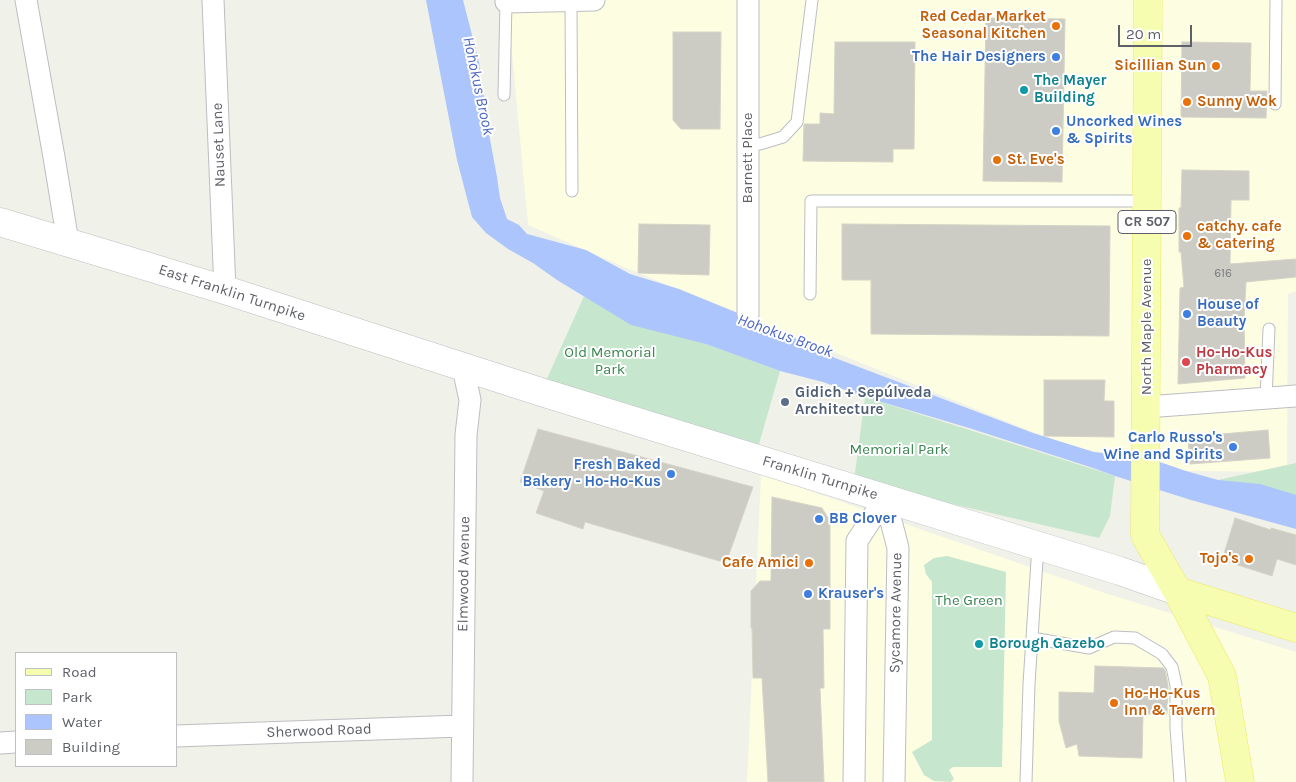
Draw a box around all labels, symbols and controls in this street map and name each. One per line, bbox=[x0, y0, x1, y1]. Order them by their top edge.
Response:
place label: Red Cedar Market Seasonal Kitchen bbox=[920, 8, 1046, 43]
scale bar bbox=[1121, 15, 1195, 47]
marker: Red Cedar Market Seasonal Kitchen bbox=[1050, 20, 1062, 32]
text: 20 m bbox=[1126, 25, 1161, 43]
water label: Hohokus Brook bbox=[458, 35, 498, 137]
place label: The Hair Designers bbox=[912, 48, 1046, 66]
marker: The Hair Designers bbox=[1050, 51, 1062, 63]
place label: Sicillian Sun bbox=[1114, 57, 1206, 75]
marker: Sicillian Sun bbox=[1210, 60, 1222, 72]
place label: The Mayer Building bbox=[1034, 72, 1106, 107]
marker: The Mayer Building bbox=[1018, 84, 1030, 96]
place label: Sunny Wok bbox=[1197, 93, 1277, 111]
marker: Sunny Wok bbox=[1181, 96, 1193, 108]
street label: Nauset Lane bbox=[209, 103, 229, 187]
street label: Barnett Place bbox=[739, 113, 757, 203]
place label: Uncorked Wines & Spirits bbox=[1066, 113, 1182, 148]
marker: Uncorked Wines & Spirits bbox=[1050, 125, 1062, 137]
place label: St. Eve's bbox=[1007, 151, 1065, 169]
marker: St. Eve's bbox=[991, 154, 1003, 166]
road number: CR 507 bbox=[1118, 210, 1176, 233]
place label: catchy. cafe & catering bbox=[1197, 218, 1282, 253]
marker: catchy. cafe & catering bbox=[1181, 230, 1193, 242]
street label: North Maple Avenue bbox=[1138, 259, 1156, 395]
street label: East Franklin Turnpike bbox=[156, 261, 308, 325]
house number: 616 bbox=[1214, 267, 1232, 281]
place label: House of Beauty bbox=[1197, 296, 1259, 331]
marker: House of Beauty bbox=[1181, 308, 1193, 320]
water label: Hohokus Brook bbox=[735, 310, 835, 362]
park label: Old Memorial Park bbox=[564, 344, 656, 379]
place label: Ho-Ho-Kus Pharmacy bbox=[1196, 344, 1272, 379]
marker: Ho-Ho-Kus Pharmacy bbox=[1180, 356, 1192, 368]
place label: Gidich + Sepúlveda Architecture bbox=[795, 384, 931, 419]
marker: Gidich + Sepúlveda Architecture bbox=[779, 396, 791, 408]
place label: Carlo Russo's Wine and Spirits bbox=[1103, 429, 1223, 464]
park label: Memorial Park bbox=[850, 441, 948, 459]
marker: Carlo Russo's Wine and Spirits bbox=[1227, 441, 1239, 453]
street label: Franklin Turnpike bbox=[760, 452, 880, 504]
place label: Fresh Baked Bakery - Ho-Ho-Kus bbox=[523, 456, 661, 491]
marker: Fresh Baked Bakery - Ho-Ho-Kus bbox=[665, 468, 677, 480]
place label: BB Clover bbox=[829, 510, 896, 528]
marker: BB Clover bbox=[813, 513, 825, 525]
street label: Elmwood Avenue bbox=[454, 516, 474, 632]
place label: Tojo's bbox=[1200, 550, 1239, 568]
street label: Sycamore Avenue bbox=[886, 553, 906, 673]
marker: Tojo's bbox=[1243, 553, 1255, 565]
place label: Cafe Amici bbox=[722, 554, 799, 572]
marker: Cafe Amici bbox=[803, 557, 815, 569]
place label: Krauser's bbox=[818, 585, 884, 603]
marker: Krauser's bbox=[802, 588, 814, 600]
park label: The Green bbox=[935, 592, 1003, 610]
place label: Borough Gazebo bbox=[989, 635, 1105, 653]
marker: Borough Gazebo bbox=[973, 638, 985, 650]
legend bbox=[15, 652, 178, 767]
text: Road bbox=[62, 663, 97, 681]
place label: Ho-Ho-Kus Inn & Tavern bbox=[1124, 685, 1216, 720]
text: Park bbox=[62, 688, 92, 706]
marker: Ho-Ho-Kus Inn & Tavern bbox=[1108, 697, 1120, 709]
text: Water bbox=[62, 713, 102, 731]
street label: Sherwood Road bbox=[266, 720, 372, 742]
text: Building bbox=[62, 738, 120, 756]

